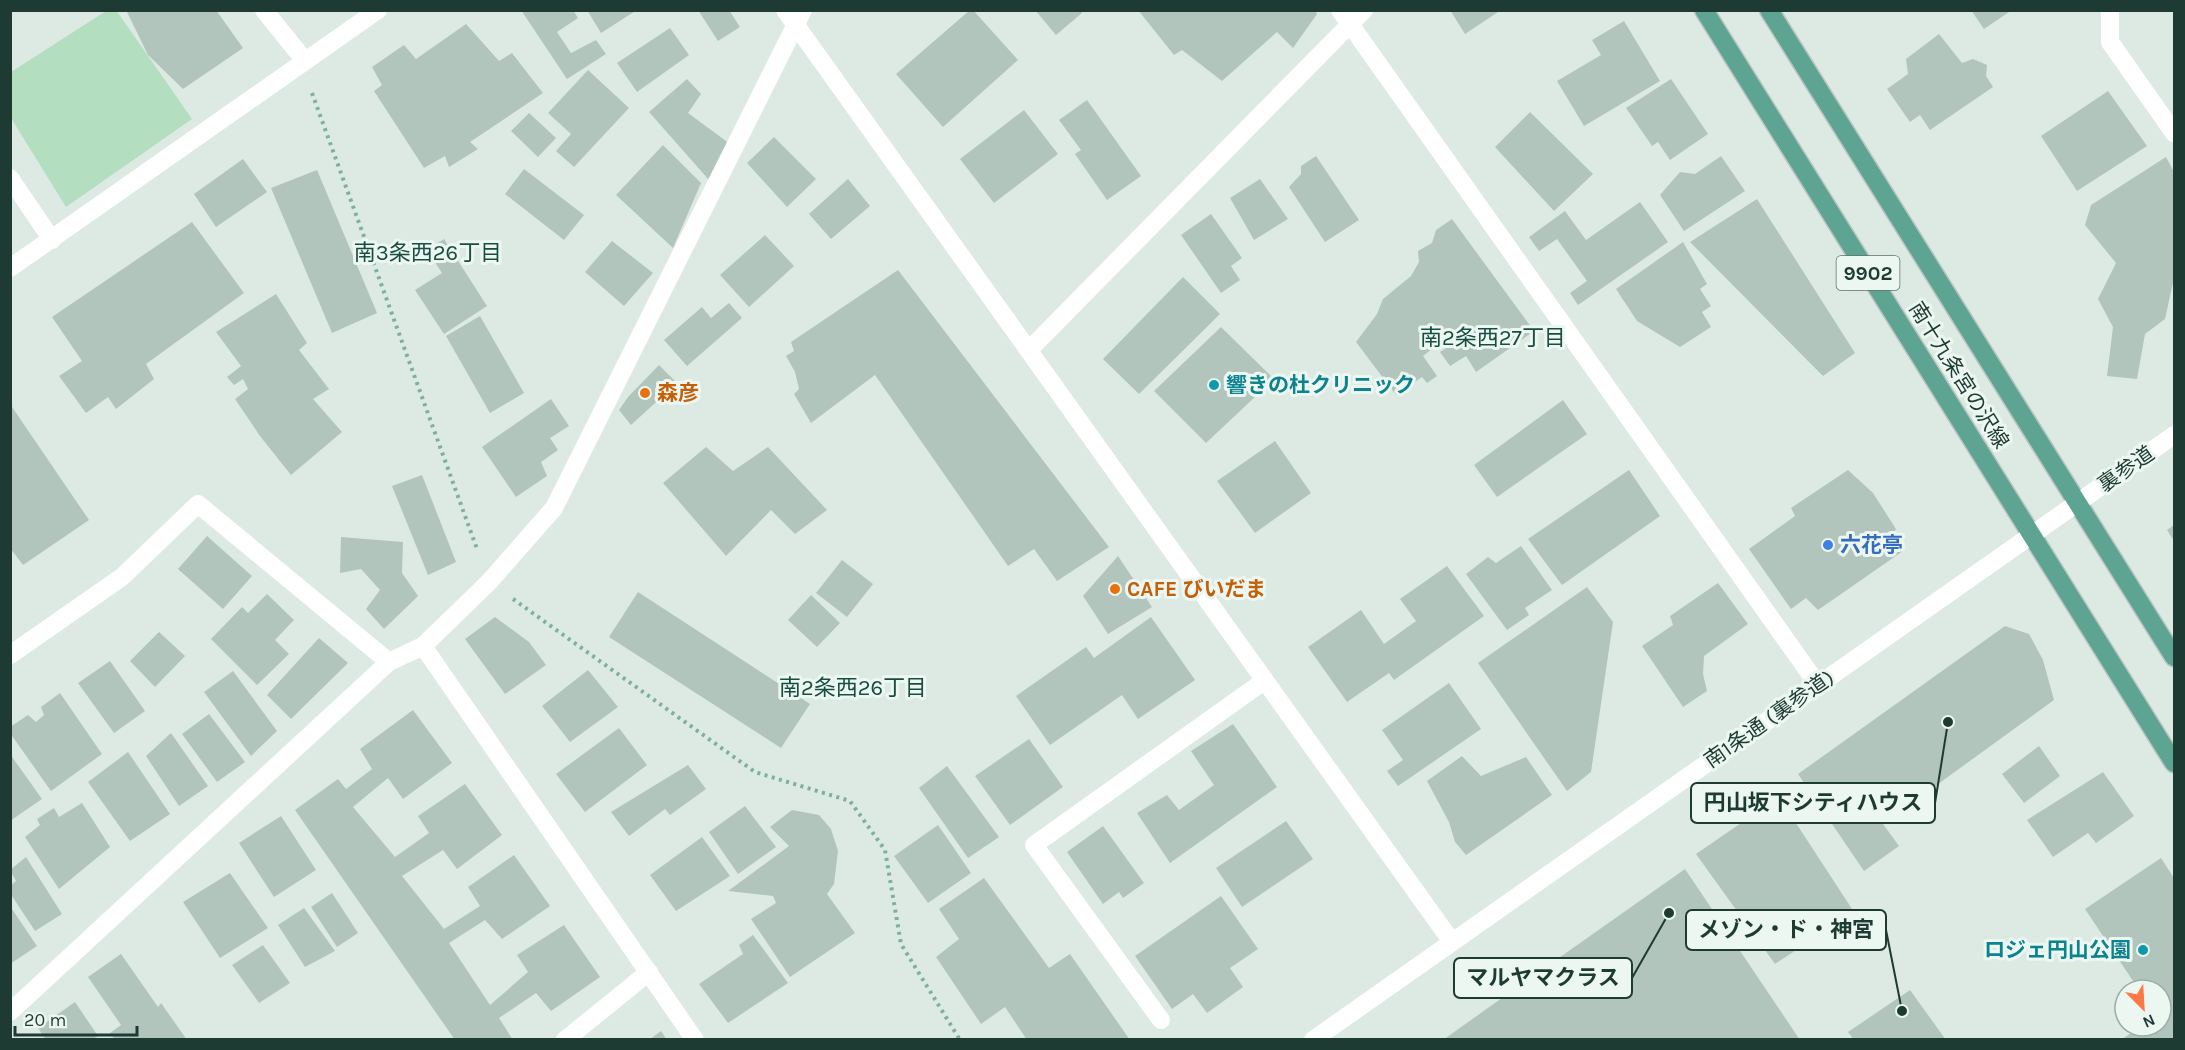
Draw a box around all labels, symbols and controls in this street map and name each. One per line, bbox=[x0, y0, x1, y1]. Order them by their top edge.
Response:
district label: 南3条西26丁目 bbox=[354, 240, 502, 266]
road number: 9902 bbox=[1836, 256, 1900, 290]
street label: 南十九条宮の沢線 bbox=[1904, 297, 2014, 453]
district label: 南2条西27丁目 bbox=[1420, 325, 1566, 351]
place label: 響きの杜クリニック bbox=[1226, 373, 1415, 397]
marker: 響きの杜クリニック bbox=[1207, 378, 1221, 392]
place label: 森彦 bbox=[657, 381, 699, 405]
marker: 森彦 bbox=[638, 386, 652, 400]
street label: 裏参道 bbox=[2093, 441, 2159, 497]
place label: 六花亭 bbox=[1840, 533, 1903, 557]
marker: 六花亭 bbox=[1821, 538, 1835, 552]
place label: CAFE びいだま bbox=[1127, 577, 1266, 601]
marker: CAFE びいだま bbox=[1108, 582, 1122, 596]
street label: 南1条通 (裏参道) bbox=[1700, 665, 1838, 773]
district label: 南2条西26丁目 bbox=[779, 675, 927, 701]
callout: 円山坂下シティハウス bbox=[1691, 783, 1935, 823]
text: 円山坂下シティハウス bbox=[1704, 790, 1922, 816]
callout: メゾン・ド・神宮 bbox=[1686, 910, 1886, 950]
text: メゾン・ド・神宮 bbox=[1698, 917, 1874, 943]
place label: ロジェ円山公園 bbox=[1984, 938, 2131, 962]
marker: ロジェ円山公園 bbox=[2136, 943, 2150, 957]
callout: マルヤマクラス bbox=[1454, 958, 1632, 998]
text: マルヤマクラス bbox=[1466, 965, 1620, 991]
north arrow bbox=[2113, 978, 2173, 1038]
scale bar bbox=[15, 999, 136, 1037]
text: 20 m bbox=[24, 1009, 66, 1031]
text: N bbox=[2140, 1010, 2158, 1032]

